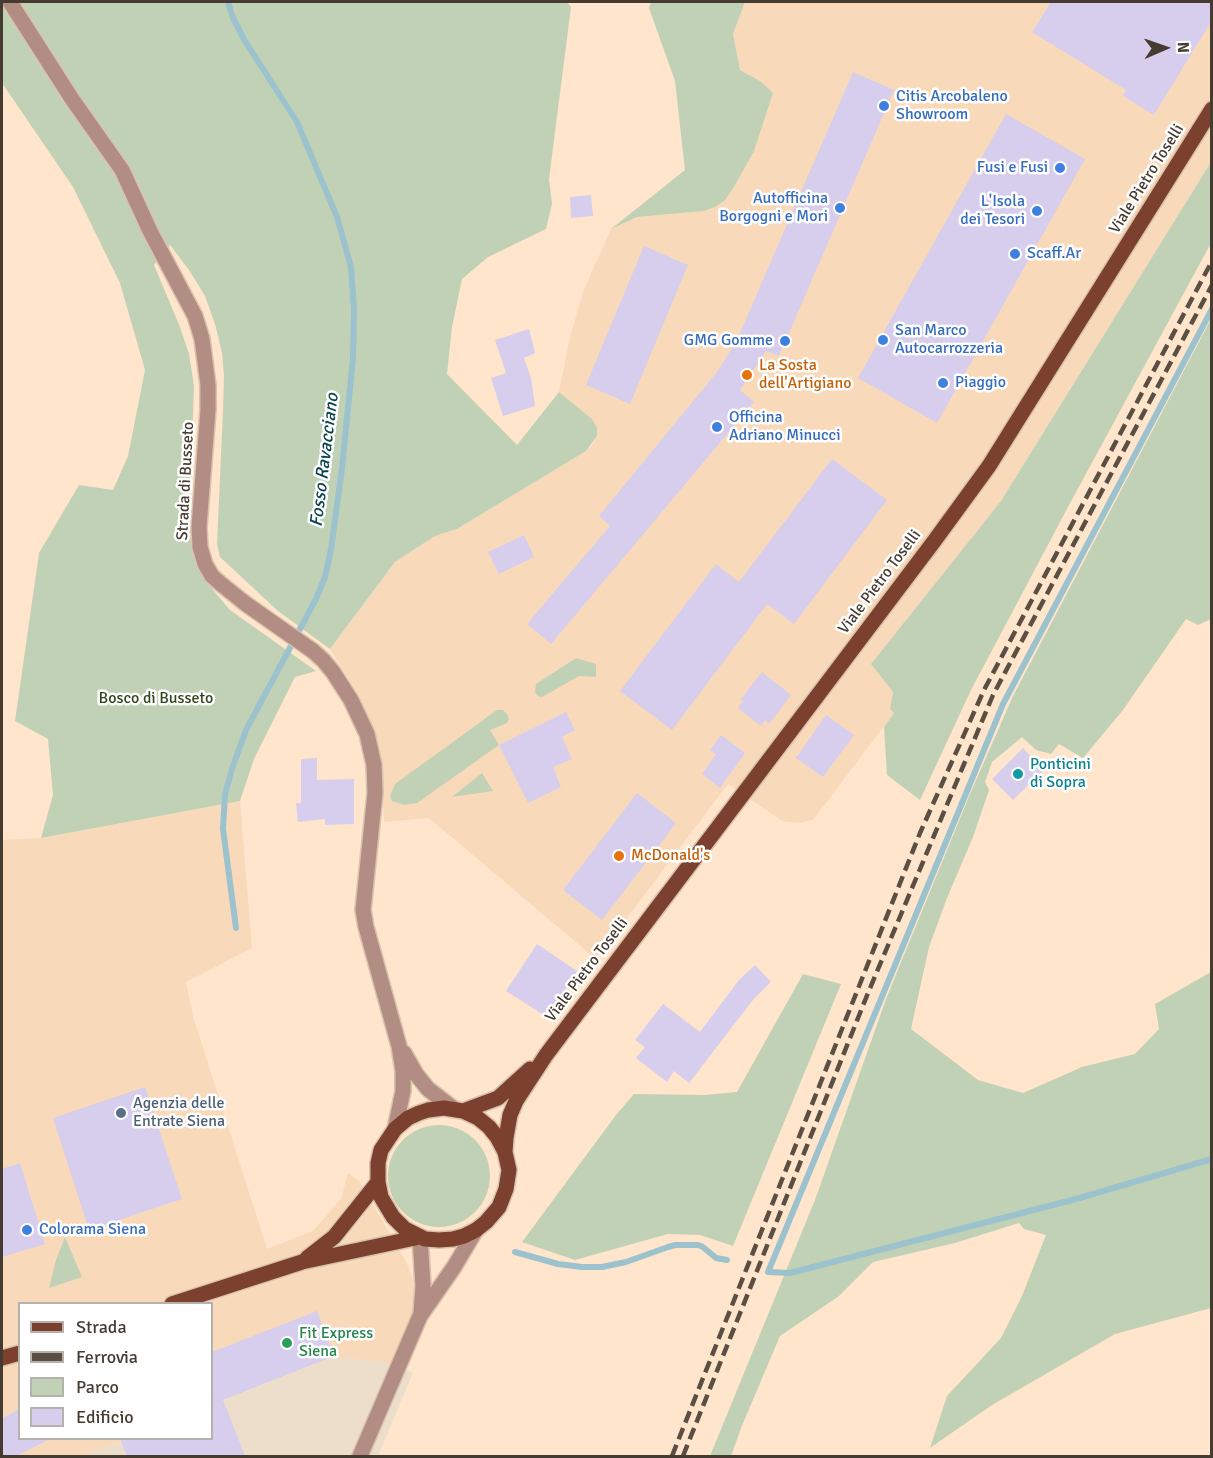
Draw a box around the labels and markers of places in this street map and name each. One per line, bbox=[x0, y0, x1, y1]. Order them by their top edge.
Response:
place label: Citis Arcobaleno Showroom bbox=[896, 87, 1008, 125]
marker: Citis Arcobaleno Showroom bbox=[877, 99, 891, 113]
place label: Fusi e Fusi bbox=[977, 158, 1048, 178]
marker: Fusi e Fusi bbox=[1053, 161, 1067, 175]
place label: Autofficina Borgogni e Mori bbox=[719, 189, 828, 227]
place label: L'Isola dei Tesori bbox=[960, 192, 1025, 230]
marker: Autofficina Borgogni e Mori bbox=[833, 201, 847, 215]
marker: L'Isola dei Tesori bbox=[1030, 204, 1044, 218]
place label: Scaff.Ar bbox=[1027, 244, 1081, 264]
marker: Scaff.Ar bbox=[1008, 247, 1022, 261]
place label: San Marco Autocarrozzeria bbox=[895, 321, 1003, 359]
place label: GMG Gomme bbox=[684, 331, 773, 351]
marker: San Marco Autocarrozzeria bbox=[876, 333, 890, 347]
marker: GMG Gomme bbox=[778, 334, 792, 348]
place label: La Sosta dell'Artigiano bbox=[759, 356, 851, 394]
marker: La Sosta dell'Artigiano bbox=[740, 368, 754, 382]
place label: Piaggio bbox=[955, 373, 1006, 393]
marker: Piaggio bbox=[936, 376, 950, 390]
place label: Officina Adriano Minucci bbox=[729, 408, 841, 446]
marker: Officina Adriano Minucci bbox=[710, 420, 724, 434]
place label: Ponticini di Sopra bbox=[1030, 755, 1091, 793]
marker: Ponticini di Sopra bbox=[1011, 767, 1025, 781]
place label: McDonald's bbox=[631, 846, 710, 866]
marker: McDonald's bbox=[612, 849, 626, 863]
place label: Agenzia delle Entrate Siena bbox=[133, 1094, 225, 1132]
marker: Agenzia delle Entrate Siena bbox=[114, 1106, 128, 1120]
place label: Colorama Siena bbox=[39, 1220, 146, 1240]
marker: Colorama Siena bbox=[20, 1223, 34, 1237]
place label: Fit Express Siena bbox=[299, 1324, 373, 1362]
marker: Fit Express Siena bbox=[280, 1336, 294, 1350]

